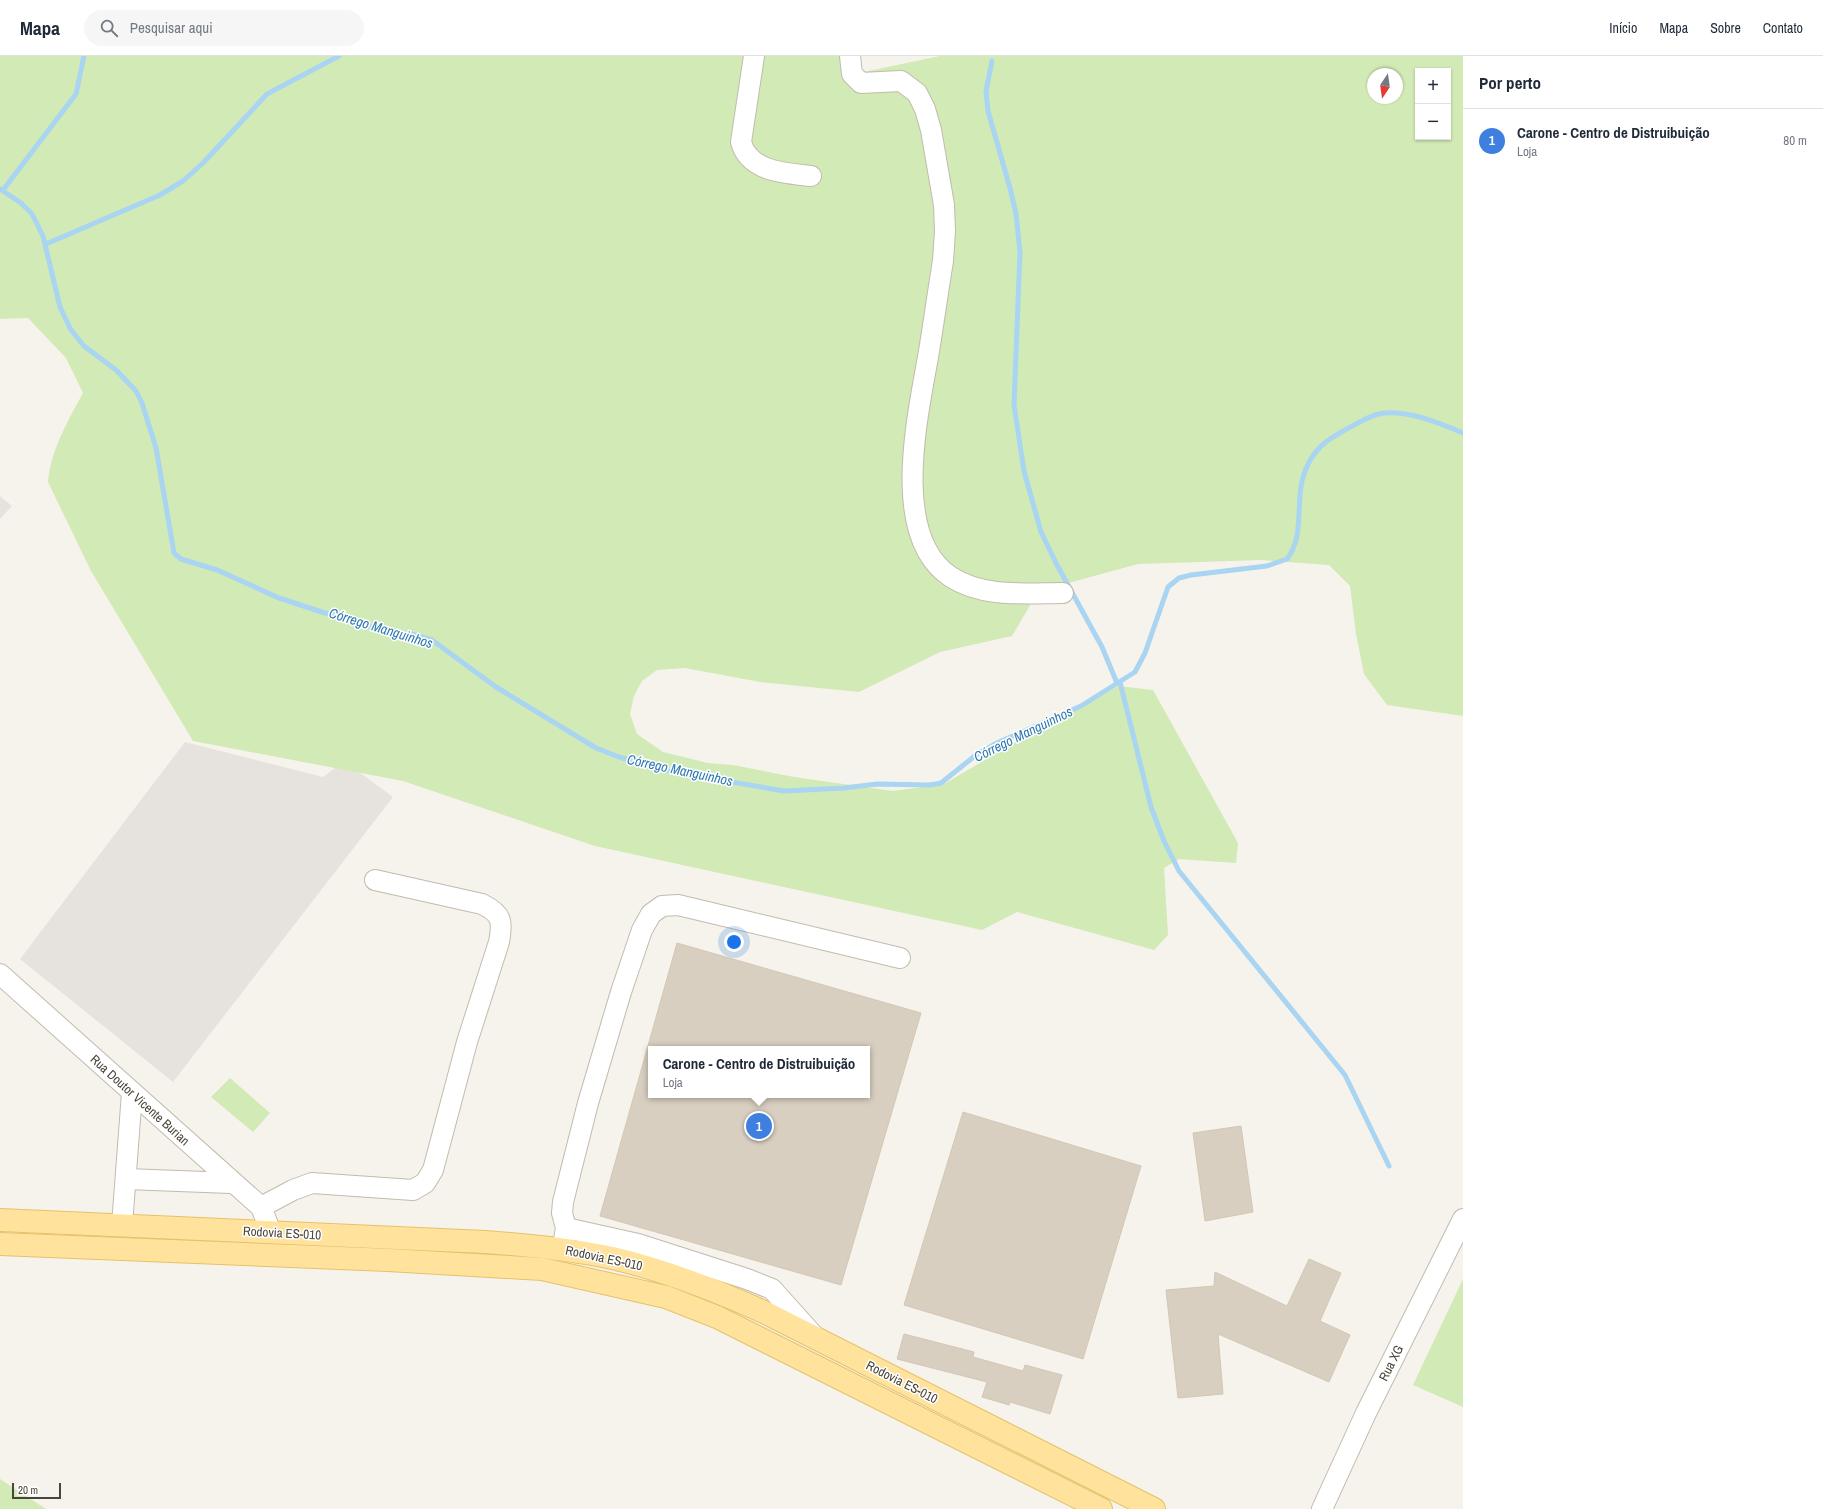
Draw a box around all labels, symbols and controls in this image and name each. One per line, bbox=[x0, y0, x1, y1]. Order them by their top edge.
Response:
search box bbox=[84, 10, 364, 46]
text: Mapa bbox=[20, 15, 60, 41]
icon: search bbox=[98, 17, 120, 39]
text: Pesquisar aqui bbox=[130, 17, 213, 38]
text: Início bbox=[1609, 19, 1637, 37]
text: Mapa bbox=[1659, 19, 1688, 37]
text: Sobre bbox=[1710, 19, 1741, 37]
text: Contato bbox=[1763, 19, 1803, 37]
north arrow bbox=[1367, 68, 1403, 104]
map controls bbox=[1415, 68, 1451, 140]
button: + bbox=[1415, 68, 1451, 104]
text: Por perto bbox=[1479, 71, 1541, 94]
button: − bbox=[1415, 104, 1451, 140]
text: Carone - Centro de Distruibuição bbox=[1517, 122, 1710, 143]
text: 1 bbox=[1489, 132, 1495, 149]
text: 80 m bbox=[1783, 132, 1807, 149]
text: Loja bbox=[1517, 143, 1537, 160]
water label: Córrego Manguinhos bbox=[327, 604, 435, 652]
water label: Córrego Manguinhos bbox=[971, 702, 1076, 766]
water label: Córrego Manguinhos bbox=[625, 750, 735, 790]
your location bbox=[724, 932, 744, 952]
popup bbox=[648, 1046, 870, 1098]
street label: Rua Doutor Vicente Burian bbox=[87, 1051, 193, 1149]
text: Carone - Centro de Distruibuição bbox=[663, 1053, 855, 1074]
text: Loja bbox=[663, 1074, 683, 1091]
pin: 1 bbox=[746, 1111, 772, 1141]
street label: Rodovia ES-010 bbox=[242, 1222, 322, 1244]
street label: Rodovia ES-010 bbox=[564, 1242, 644, 1274]
street label: Rua XG bbox=[1375, 1342, 1407, 1384]
street label: Rodovia ES-010 bbox=[863, 1357, 941, 1407]
scale bar bbox=[12, 1481, 61, 1500]
text: 20 m bbox=[18, 1483, 38, 1497]

